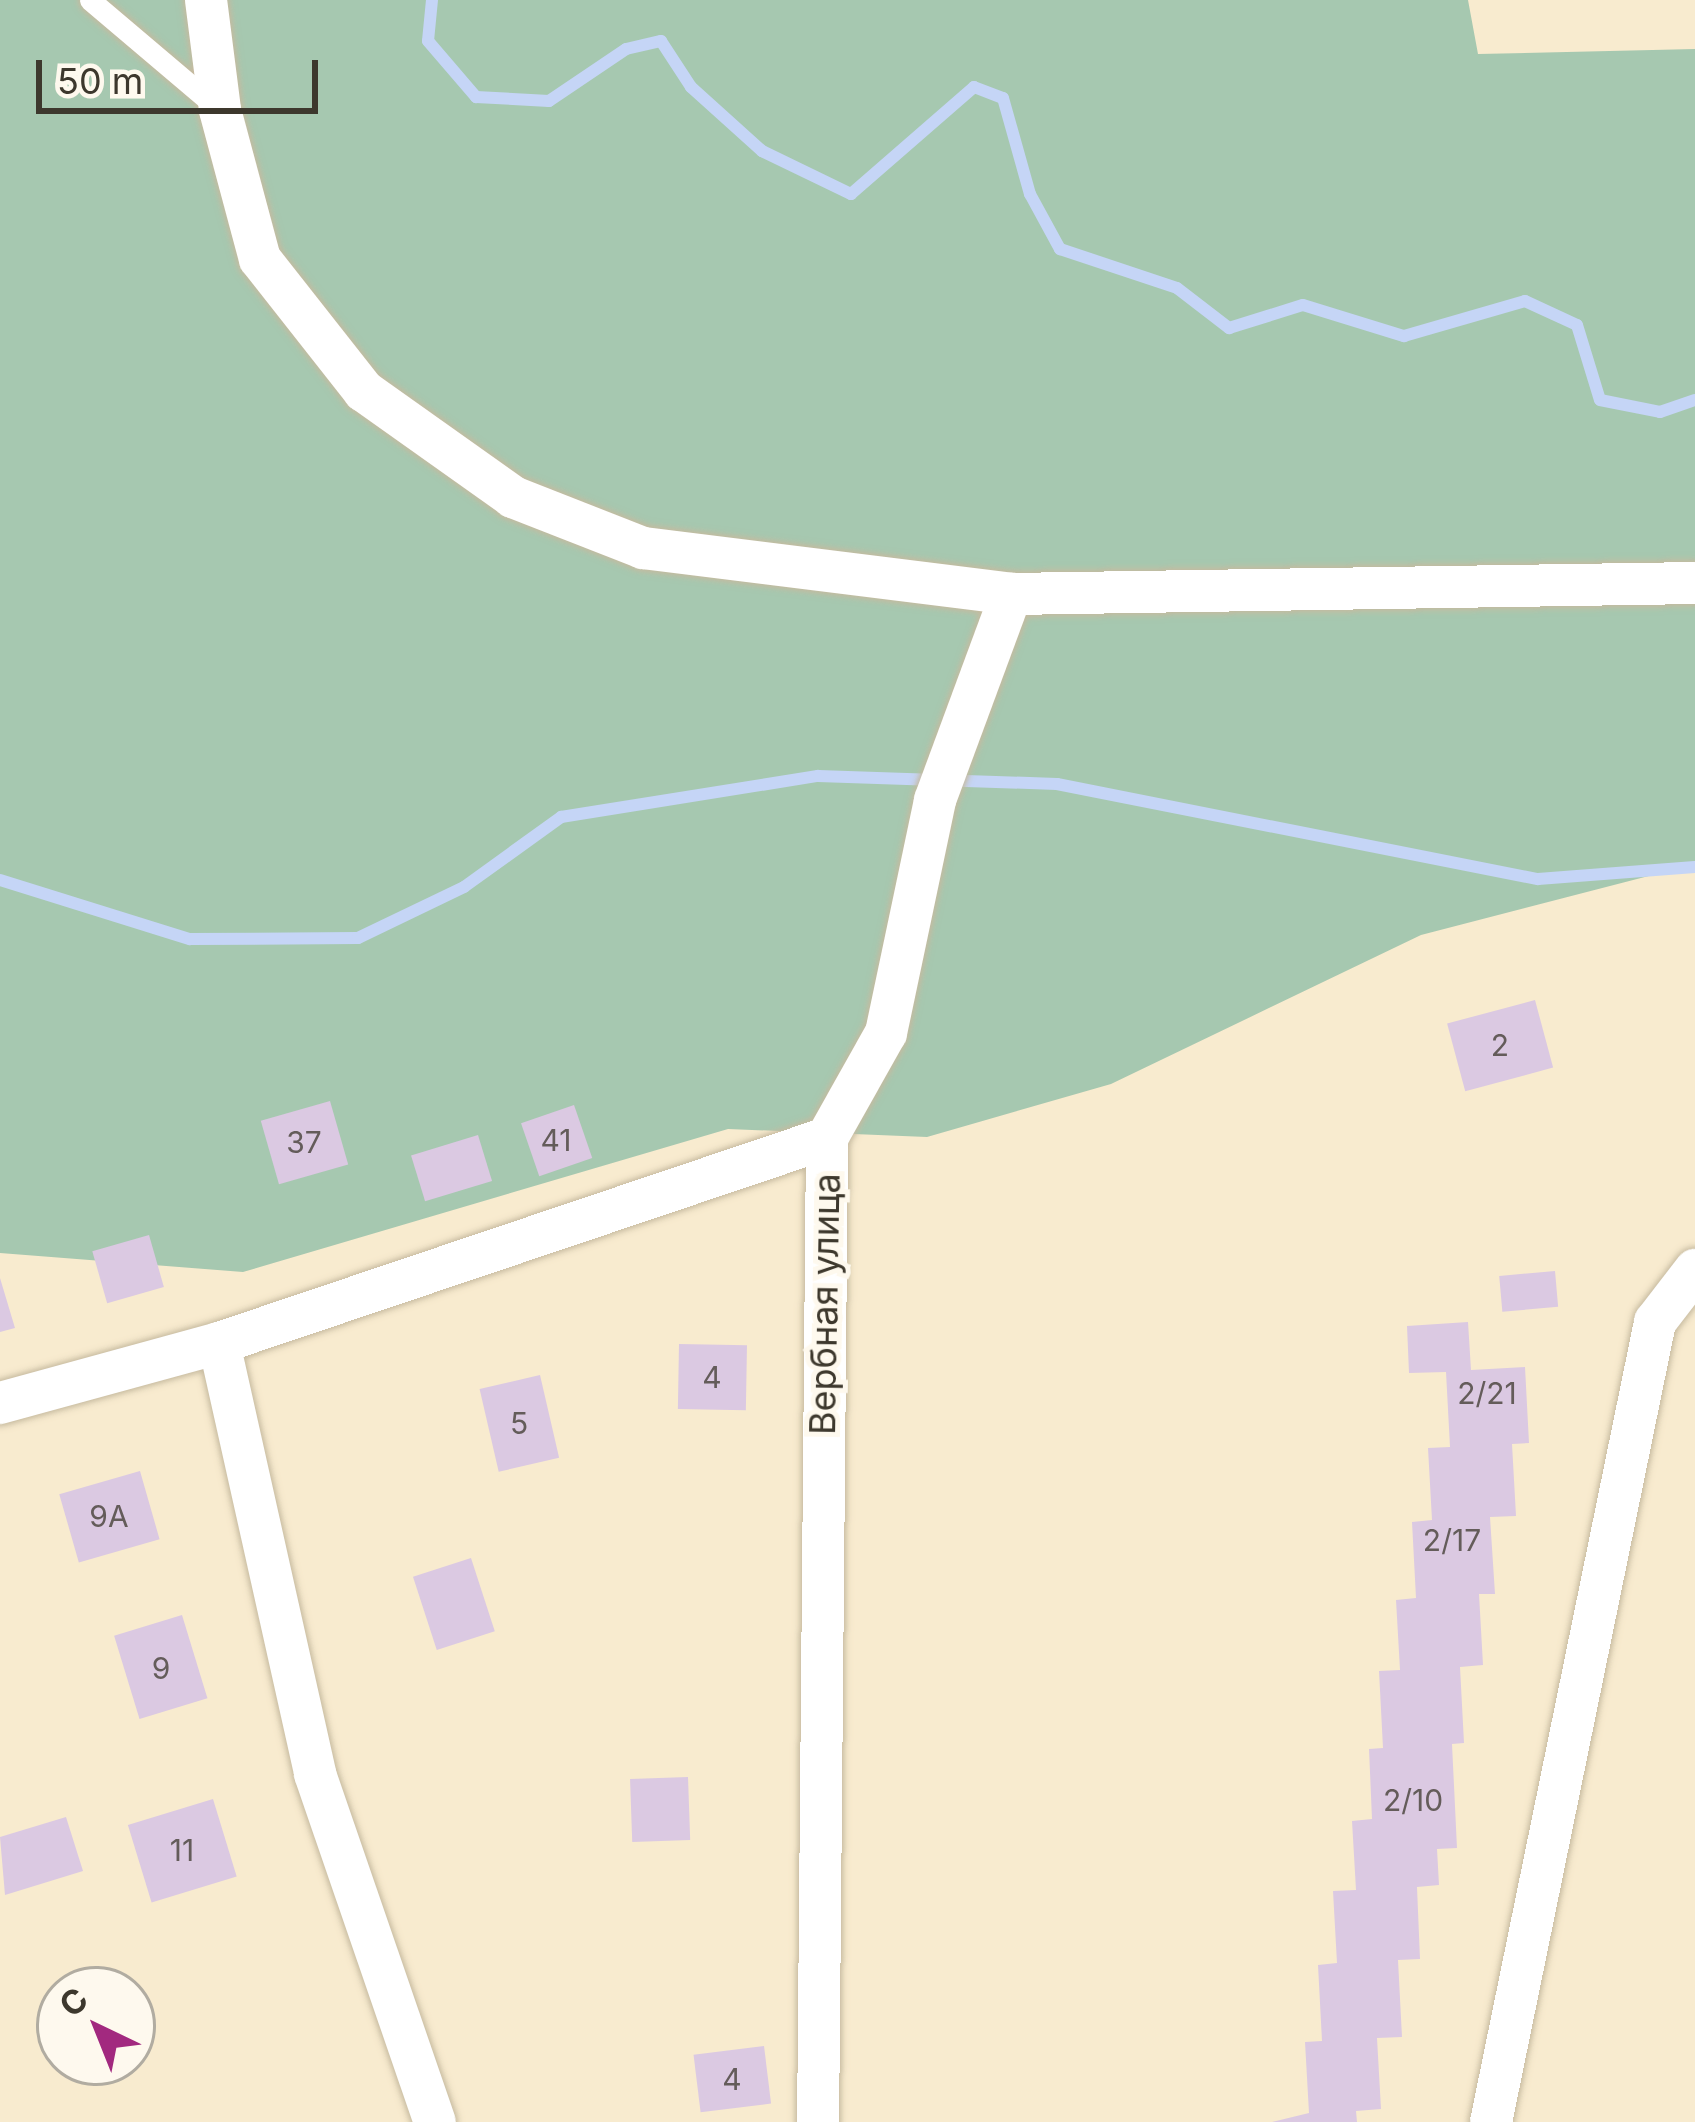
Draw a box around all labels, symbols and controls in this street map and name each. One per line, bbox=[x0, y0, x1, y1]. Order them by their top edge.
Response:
scale bar bbox=[42, 36, 324, 110]
text: 50 m bbox=[57, 59, 143, 103]
house number: 2 bbox=[1491, 1027, 1509, 1063]
house number: 41 bbox=[541, 1122, 571, 1158]
house number: 37 bbox=[286, 1124, 322, 1160]
street label: Вербная улица bbox=[801, 1173, 849, 1435]
house number: 4 bbox=[702, 1359, 722, 1395]
house number: 2/21 bbox=[1457, 1375, 1517, 1411]
house number: 5 bbox=[510, 1405, 528, 1441]
house number: 9А bbox=[89, 1498, 129, 1534]
house number: 2/17 bbox=[1423, 1522, 1481, 1558]
house number: 9 bbox=[152, 1650, 170, 1686]
house number: 2/10 bbox=[1383, 1782, 1443, 1818]
house number: 11 bbox=[170, 1832, 194, 1868]
north arrow bbox=[36, 1966, 156, 2086]
text: С bbox=[51, 1979, 96, 2025]
house number: 4 bbox=[722, 2061, 742, 2097]

